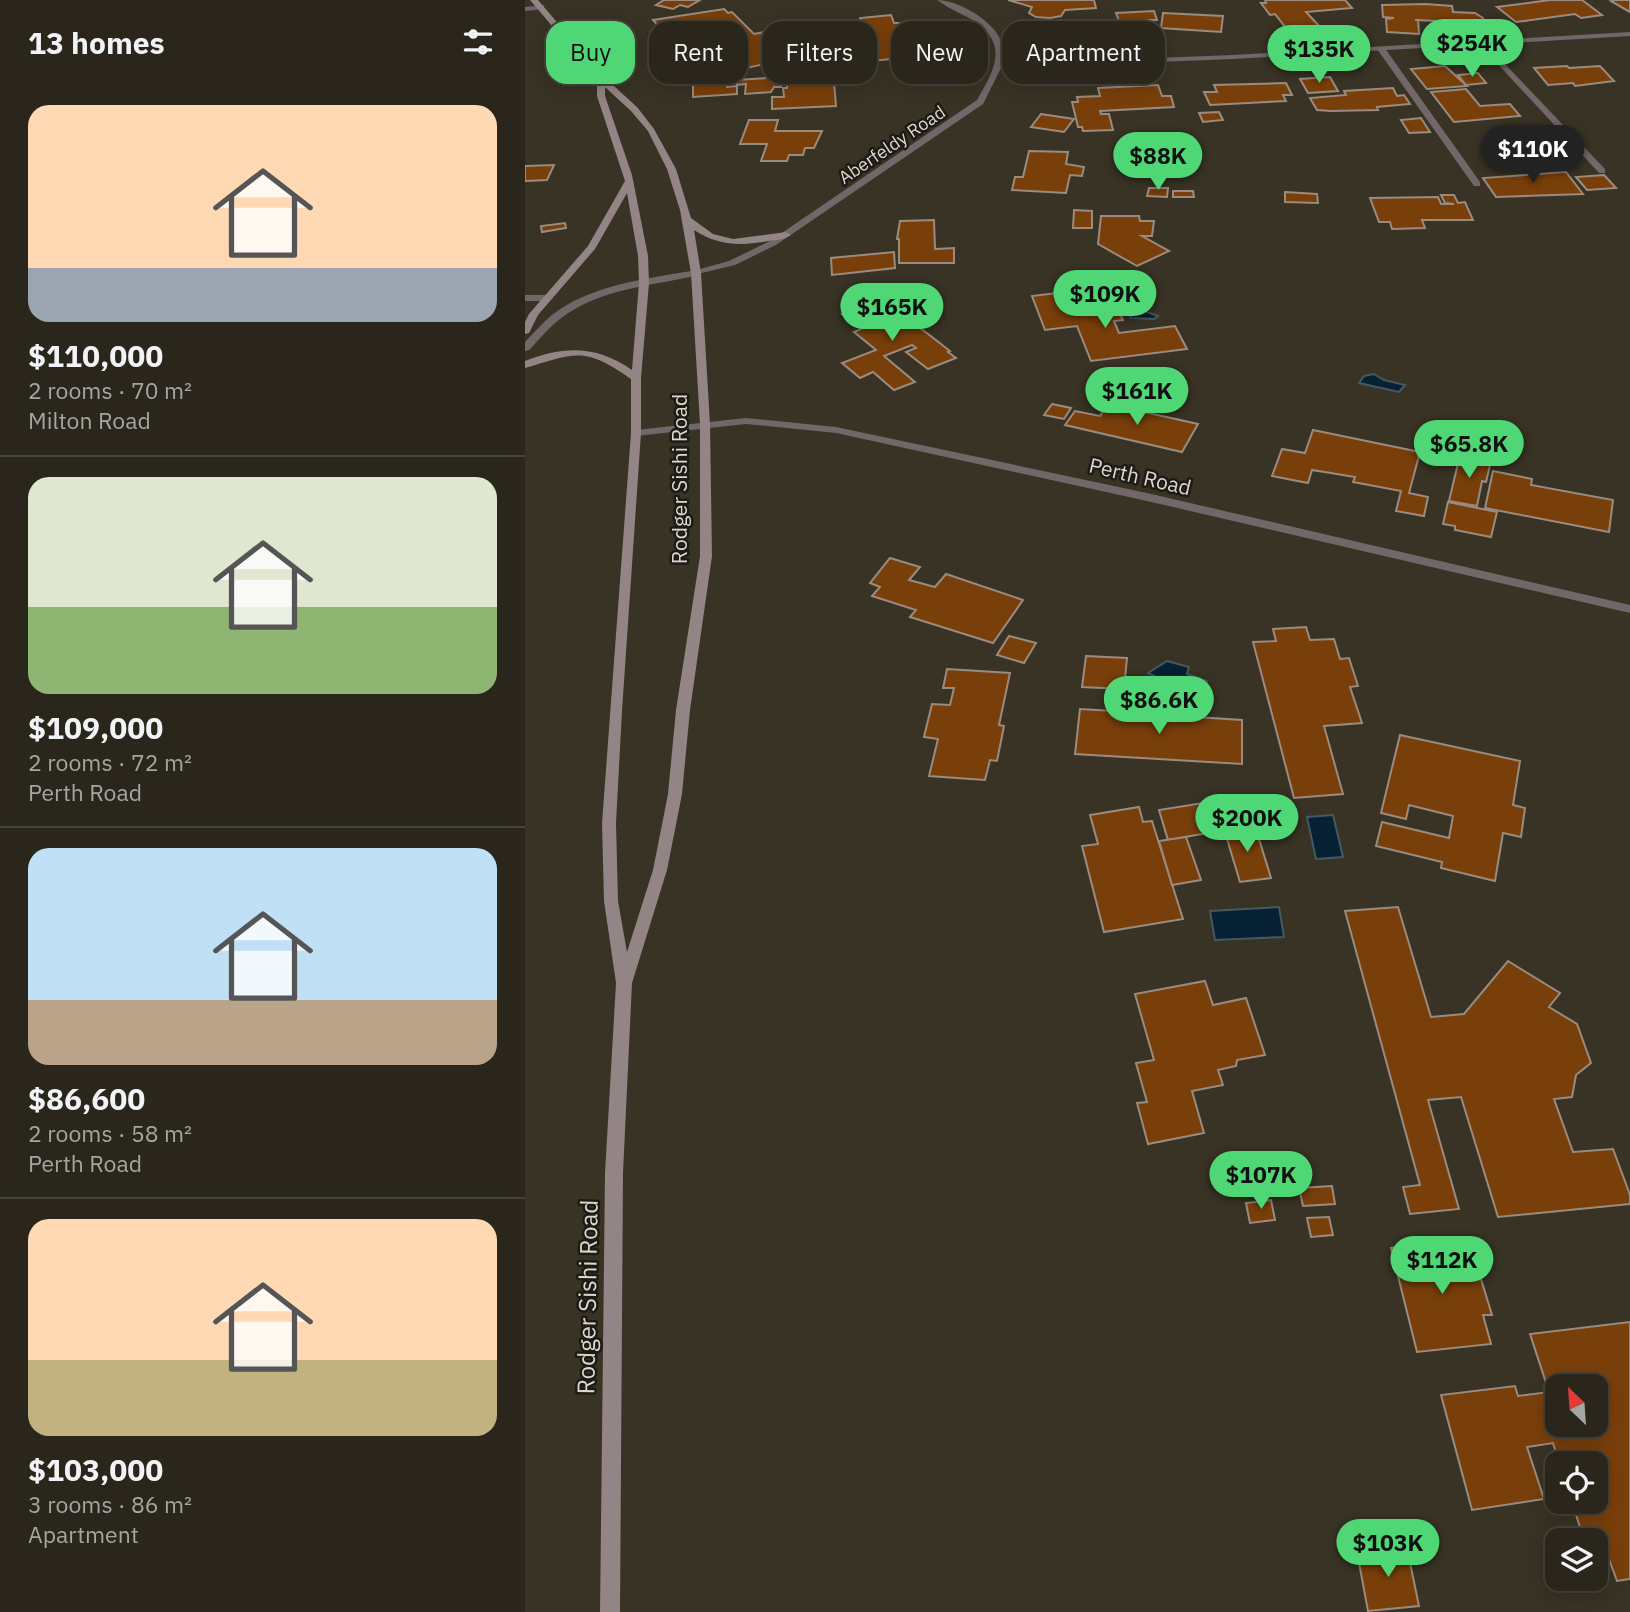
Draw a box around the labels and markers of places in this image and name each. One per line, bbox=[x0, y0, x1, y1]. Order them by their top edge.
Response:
pin: $254K bbox=[1423, 20, 1521, 79]
pin: $135K bbox=[1270, 25, 1368, 85]
pin: $110K bbox=[1484, 125, 1582, 185]
pin: $88K bbox=[1117, 132, 1199, 192]
pin: $109K bbox=[1056, 270, 1154, 330]
pin: $165K bbox=[843, 284, 941, 343]
pin: $161K bbox=[1088, 368, 1186, 427]
pin: $65.8K bbox=[1412, 420, 1526, 480]
pin: $86.6K bbox=[1102, 676, 1216, 736]
pin: $200K bbox=[1198, 794, 1296, 854]
pin: $107K bbox=[1212, 1152, 1310, 1211]
pin: $112K bbox=[1393, 1236, 1491, 1296]
pin: $103K bbox=[1339, 1520, 1437, 1579]

